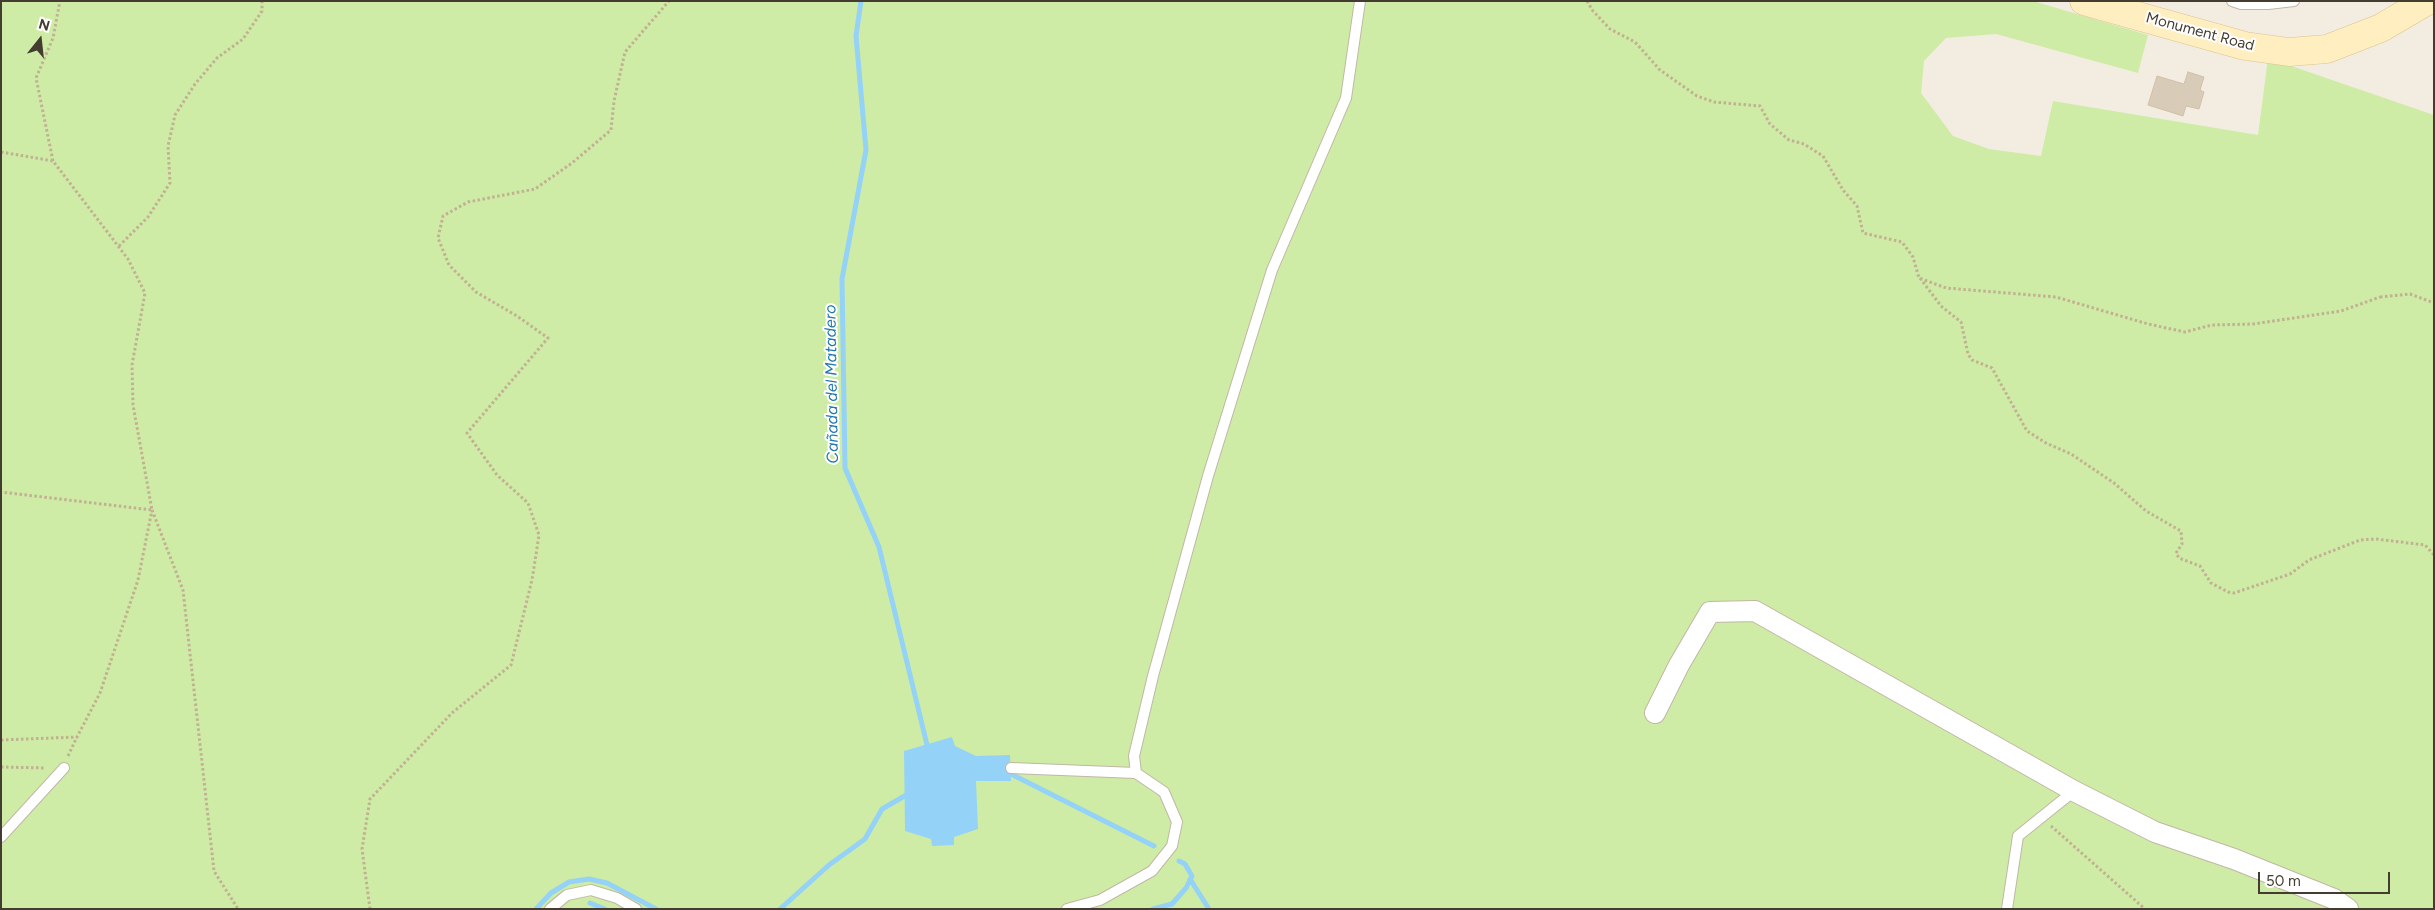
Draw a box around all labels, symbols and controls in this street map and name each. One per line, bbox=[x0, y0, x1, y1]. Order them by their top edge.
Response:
street label: Monument Road bbox=[2144, 9, 2256, 55]
north arrow bbox=[15, 15, 65, 65]
text: N bbox=[37, 15, 52, 35]
water label: Cañada del Matadero bbox=[821, 304, 843, 464]
scale bar bbox=[2260, 862, 2392, 894]
text: 50 m bbox=[2266, 872, 2301, 890]

